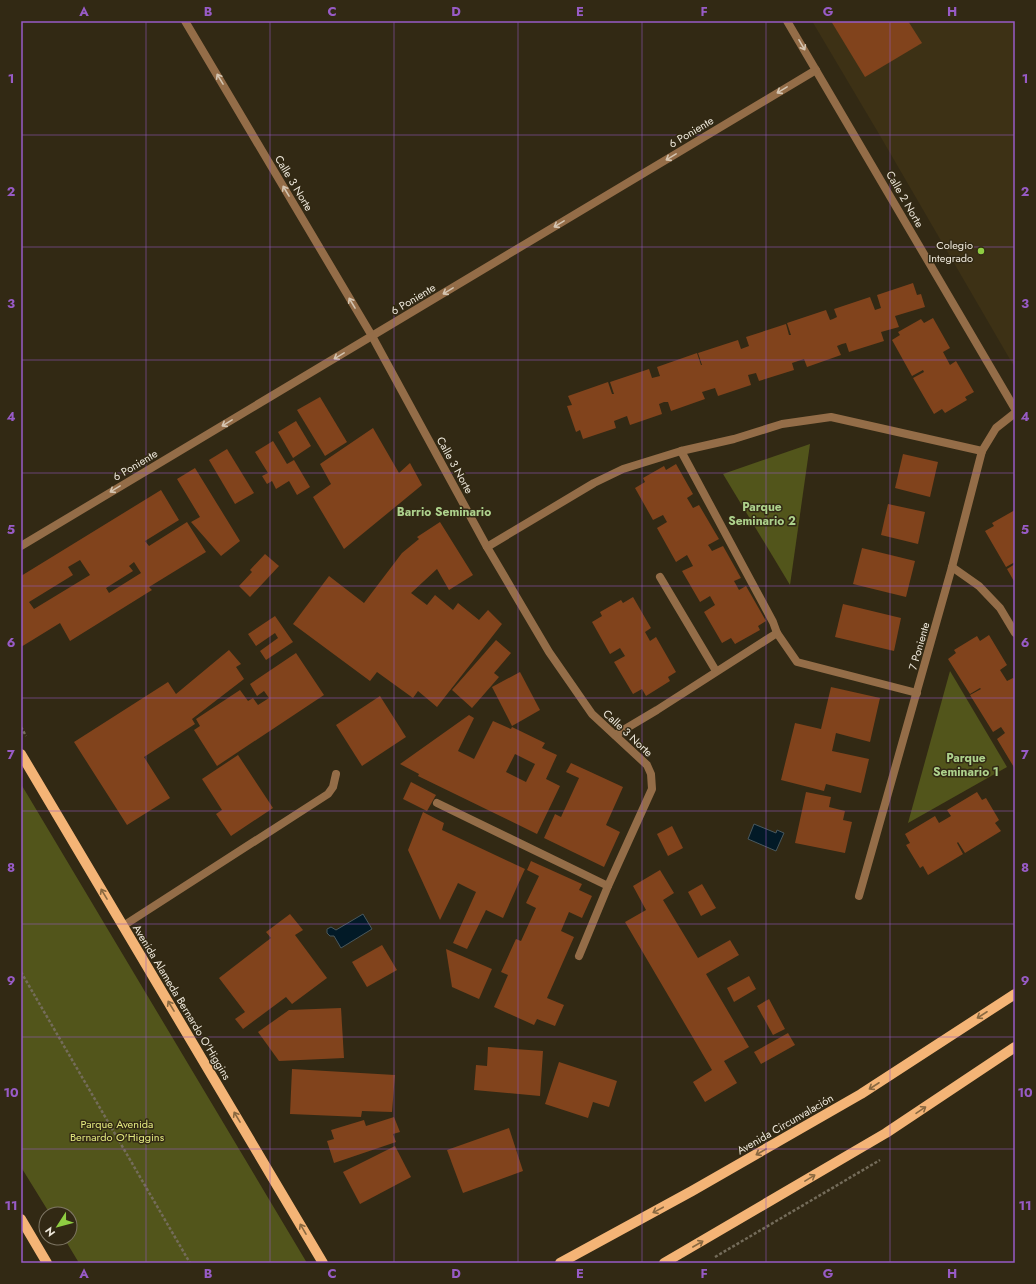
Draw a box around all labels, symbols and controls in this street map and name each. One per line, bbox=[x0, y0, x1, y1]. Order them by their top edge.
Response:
text: A bbox=[78, 2, 89, 21]
text: B bbox=[204, 2, 213, 21]
text: C bbox=[327, 2, 337, 21]
text: D bbox=[451, 2, 461, 21]
text: E bbox=[576, 2, 584, 21]
text: F bbox=[700, 2, 708, 21]
text: G bbox=[823, 2, 834, 21]
text: H bbox=[947, 2, 957, 21]
one-way arrow bbox=[798, 39, 806, 51]
text: 1 bbox=[8, 69, 14, 88]
text: 1 bbox=[1022, 69, 1028, 88]
one-way arrow bbox=[215, 73, 223, 85]
one-way arrow bbox=[777, 86, 788, 94]
street label: 6 Poniente bbox=[666, 112, 717, 152]
street label: Calle 3 Norte bbox=[271, 152, 317, 214]
one-way arrow bbox=[665, 153, 677, 161]
street label: Calle 2 Norte bbox=[882, 168, 928, 231]
text: 2 bbox=[7, 182, 15, 201]
text: 2 bbox=[1021, 182, 1029, 201]
one-way arrow bbox=[281, 185, 289, 197]
one-way arrow bbox=[553, 220, 565, 228]
place label: Colegio Integrado bbox=[929, 237, 973, 266]
marker: Colegio Integrado bbox=[976, 246, 986, 256]
street label: 6 Poniente bbox=[388, 279, 439, 319]
one-way arrow bbox=[442, 287, 454, 295]
text: 3 bbox=[7, 294, 15, 313]
text: 3 bbox=[1021, 294, 1029, 313]
one-way arrow bbox=[348, 297, 356, 309]
one-way arrow bbox=[333, 353, 345, 361]
text: 4 bbox=[6, 407, 16, 426]
text: 4 bbox=[1020, 407, 1030, 426]
one-way arrow bbox=[222, 419, 233, 427]
street label: Calle 3 Norte bbox=[433, 434, 477, 497]
street label: 6 Poniente bbox=[110, 445, 161, 485]
one-way arrow bbox=[109, 486, 121, 494]
district label: Parque Seminario 2 bbox=[728, 498, 796, 530]
district label: Barrio Seminario bbox=[397, 503, 491, 521]
text: 5 bbox=[7, 520, 15, 539]
text: 5 bbox=[1021, 520, 1029, 539]
street label: 7 Poniente bbox=[905, 620, 934, 672]
text: 6 bbox=[7, 633, 16, 652]
text: 6 bbox=[1021, 633, 1030, 652]
street label: Calle 3 Norte bbox=[600, 706, 657, 760]
text: 7 bbox=[7, 745, 15, 764]
text: 7 bbox=[1021, 745, 1029, 764]
district label: Parque Seminario 1 bbox=[933, 749, 999, 781]
text: 8 bbox=[7, 858, 15, 877]
text: 8 bbox=[1021, 858, 1029, 877]
one-way arrow bbox=[100, 888, 108, 900]
street label: Avenida Alameda Bernardo O'Higgins bbox=[129, 921, 235, 1083]
text: 9 bbox=[7, 971, 16, 990]
text: 9 bbox=[1021, 971, 1030, 990]
one-way arrow bbox=[166, 1000, 174, 1012]
one-way arrow bbox=[977, 1011, 988, 1019]
one-way arrow bbox=[868, 1082, 879, 1090]
text: 10 bbox=[3, 1083, 19, 1102]
text: 10 bbox=[1017, 1083, 1033, 1102]
street label: Avenida Circunvalación bbox=[734, 1090, 836, 1158]
one-way arrow bbox=[915, 1106, 926, 1114]
one-way arrow bbox=[233, 1112, 241, 1123]
park label: Parque Avenida Bernardo O'Higgins bbox=[70, 1116, 165, 1145]
one-way arrow bbox=[755, 1148, 767, 1156]
one-way arrow bbox=[804, 1173, 816, 1181]
text: 11 bbox=[4, 1196, 18, 1215]
text: 11 bbox=[1018, 1196, 1032, 1215]
north arrow bbox=[38, 1206, 78, 1246]
one-way arrow bbox=[652, 1206, 664, 1214]
one-way arrow bbox=[299, 1223, 307, 1235]
text: N bbox=[41, 1224, 59, 1240]
one-way arrow bbox=[692, 1239, 704, 1247]
text: A bbox=[78, 1264, 89, 1283]
text: B bbox=[204, 1264, 213, 1283]
text: C bbox=[327, 1264, 337, 1283]
text: D bbox=[451, 1264, 461, 1283]
text: E bbox=[576, 1264, 584, 1283]
text: F bbox=[700, 1264, 708, 1283]
text: G bbox=[823, 1264, 834, 1283]
text: H bbox=[947, 1264, 957, 1283]

